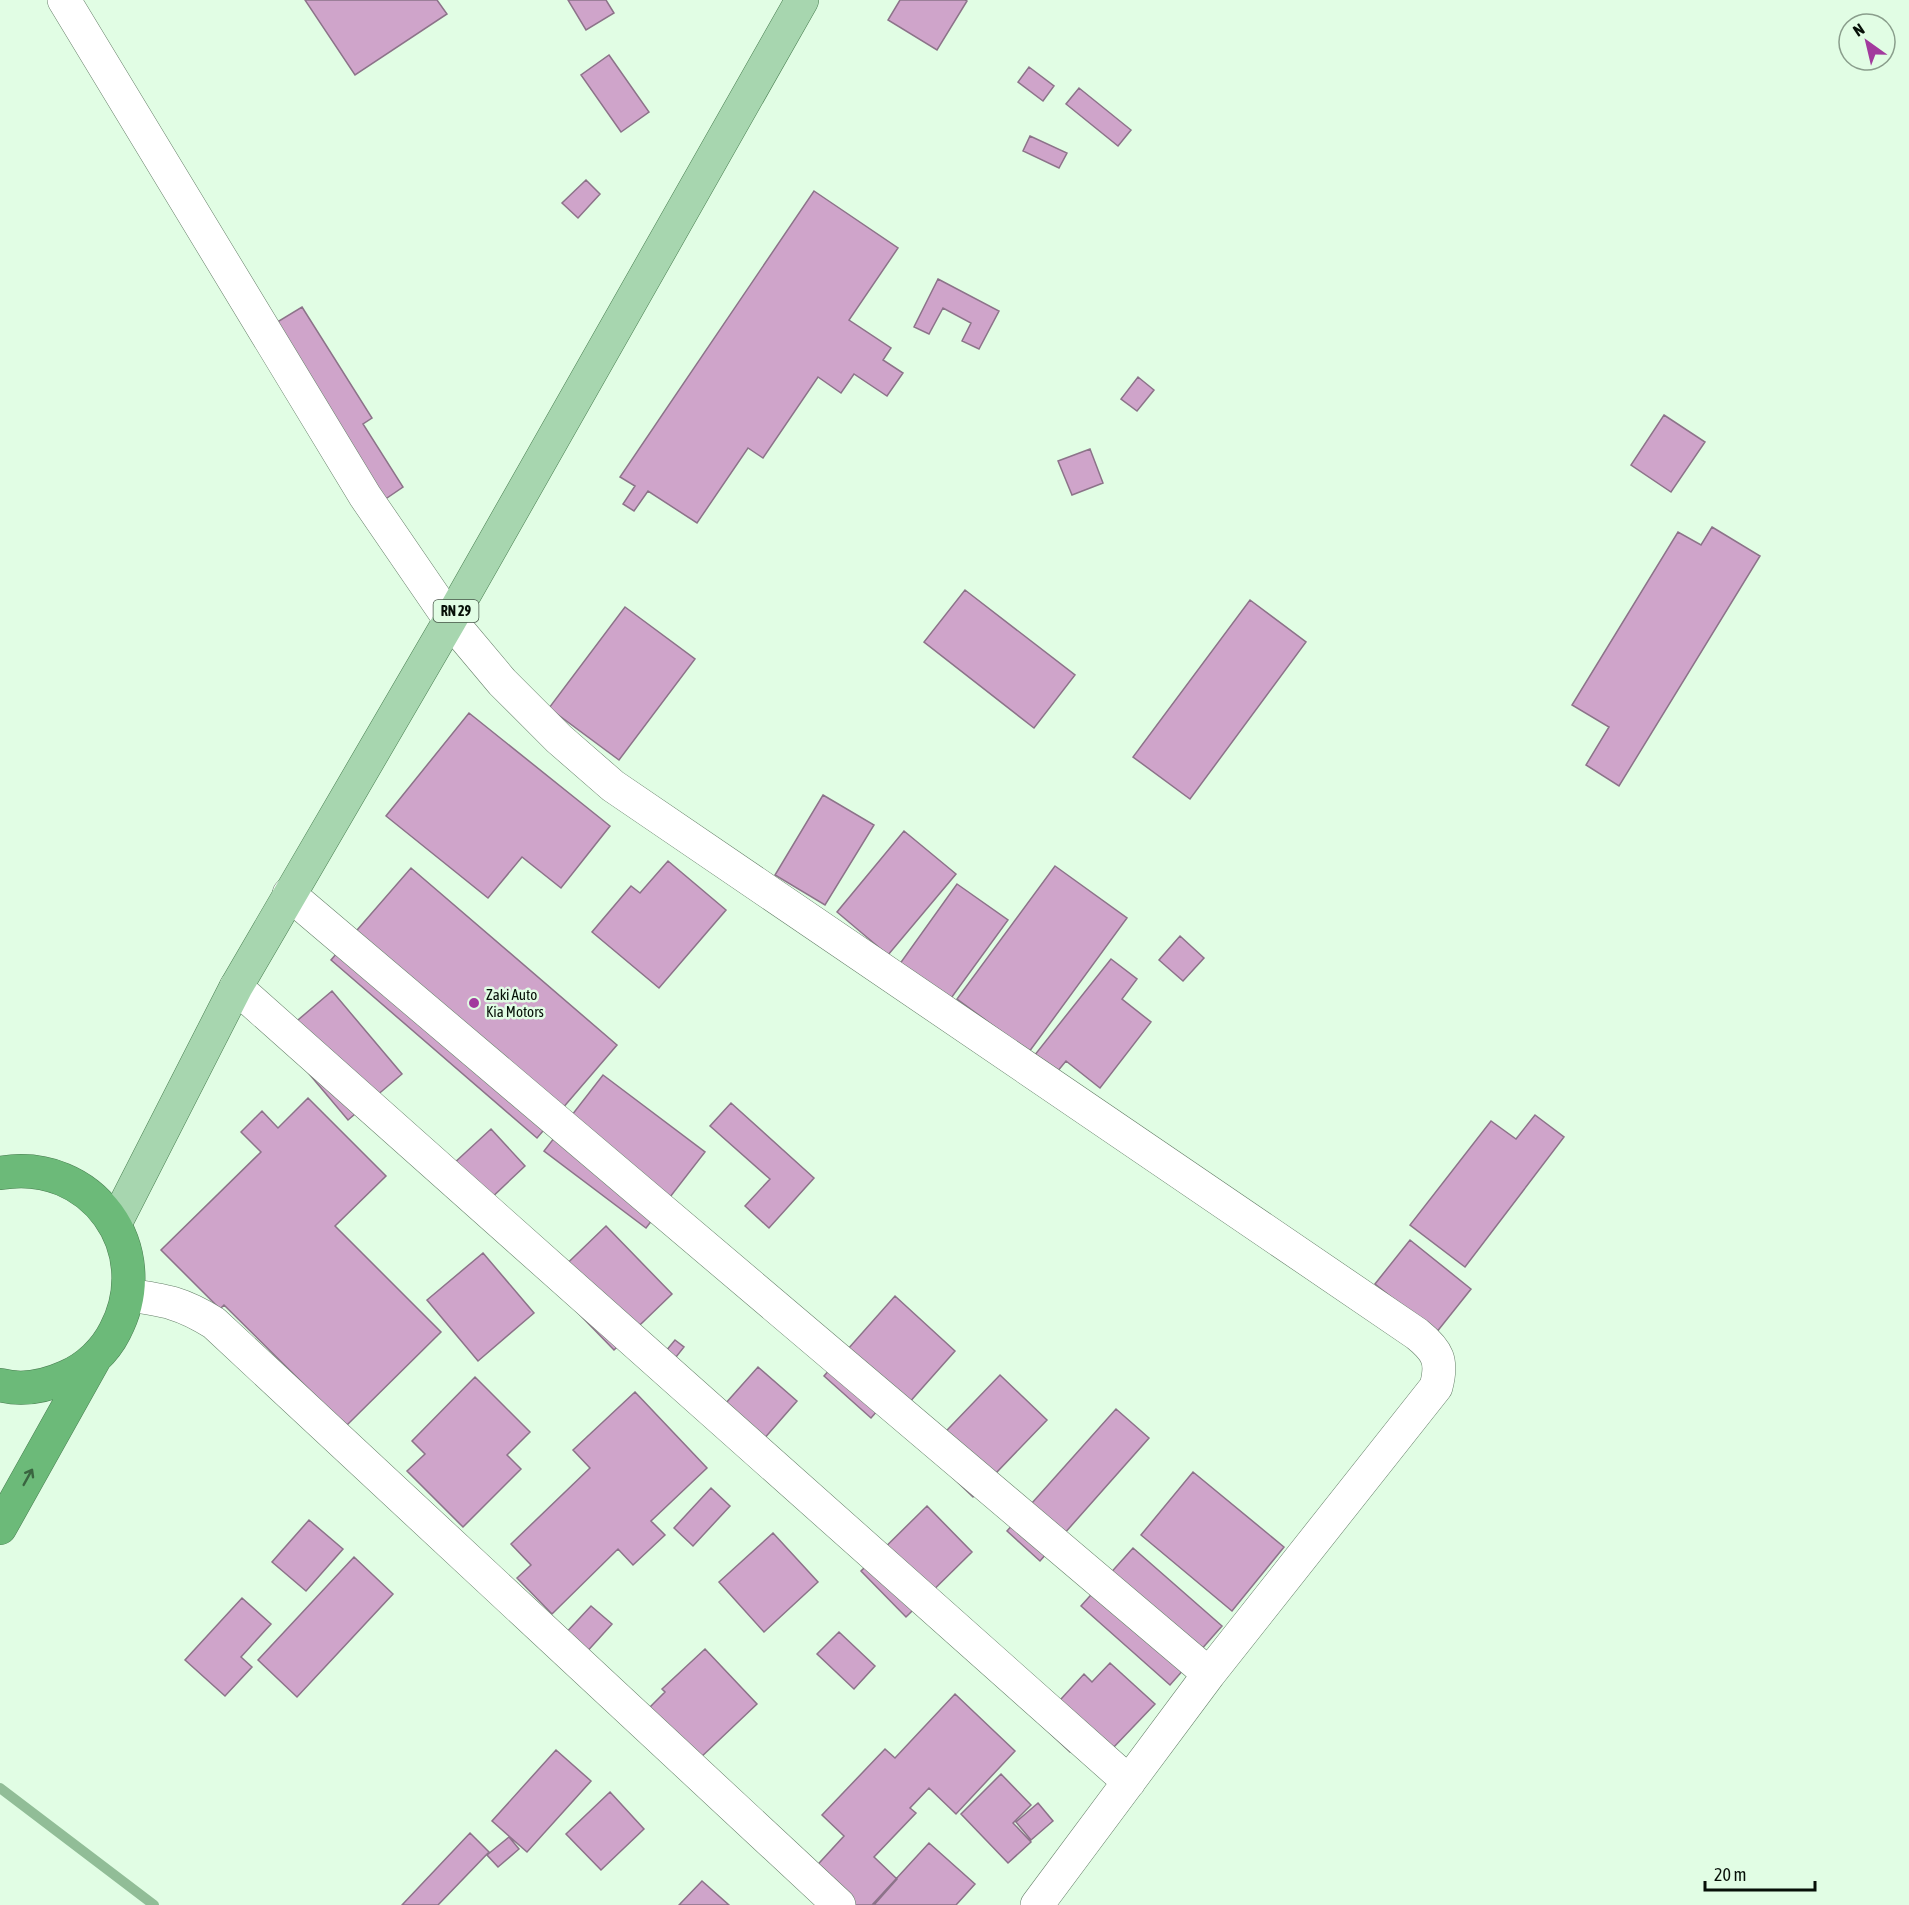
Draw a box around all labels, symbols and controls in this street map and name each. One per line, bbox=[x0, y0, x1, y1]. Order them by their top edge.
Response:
north arrow bbox=[1837, 12, 1897, 72]
text: N bbox=[1850, 19, 1868, 40]
road number: RN 29 bbox=[434, 600, 478, 622]
place label: Zaki Auto Kia Motors bbox=[486, 986, 544, 1020]
marker: Zaki Auto Kia Motors bbox=[467, 996, 481, 1010]
one-way arrow bbox=[23, 1469, 35, 1486]
scale bar bbox=[1705, 1854, 1814, 1892]
text: 20 m bbox=[1714, 1864, 1746, 1885]

